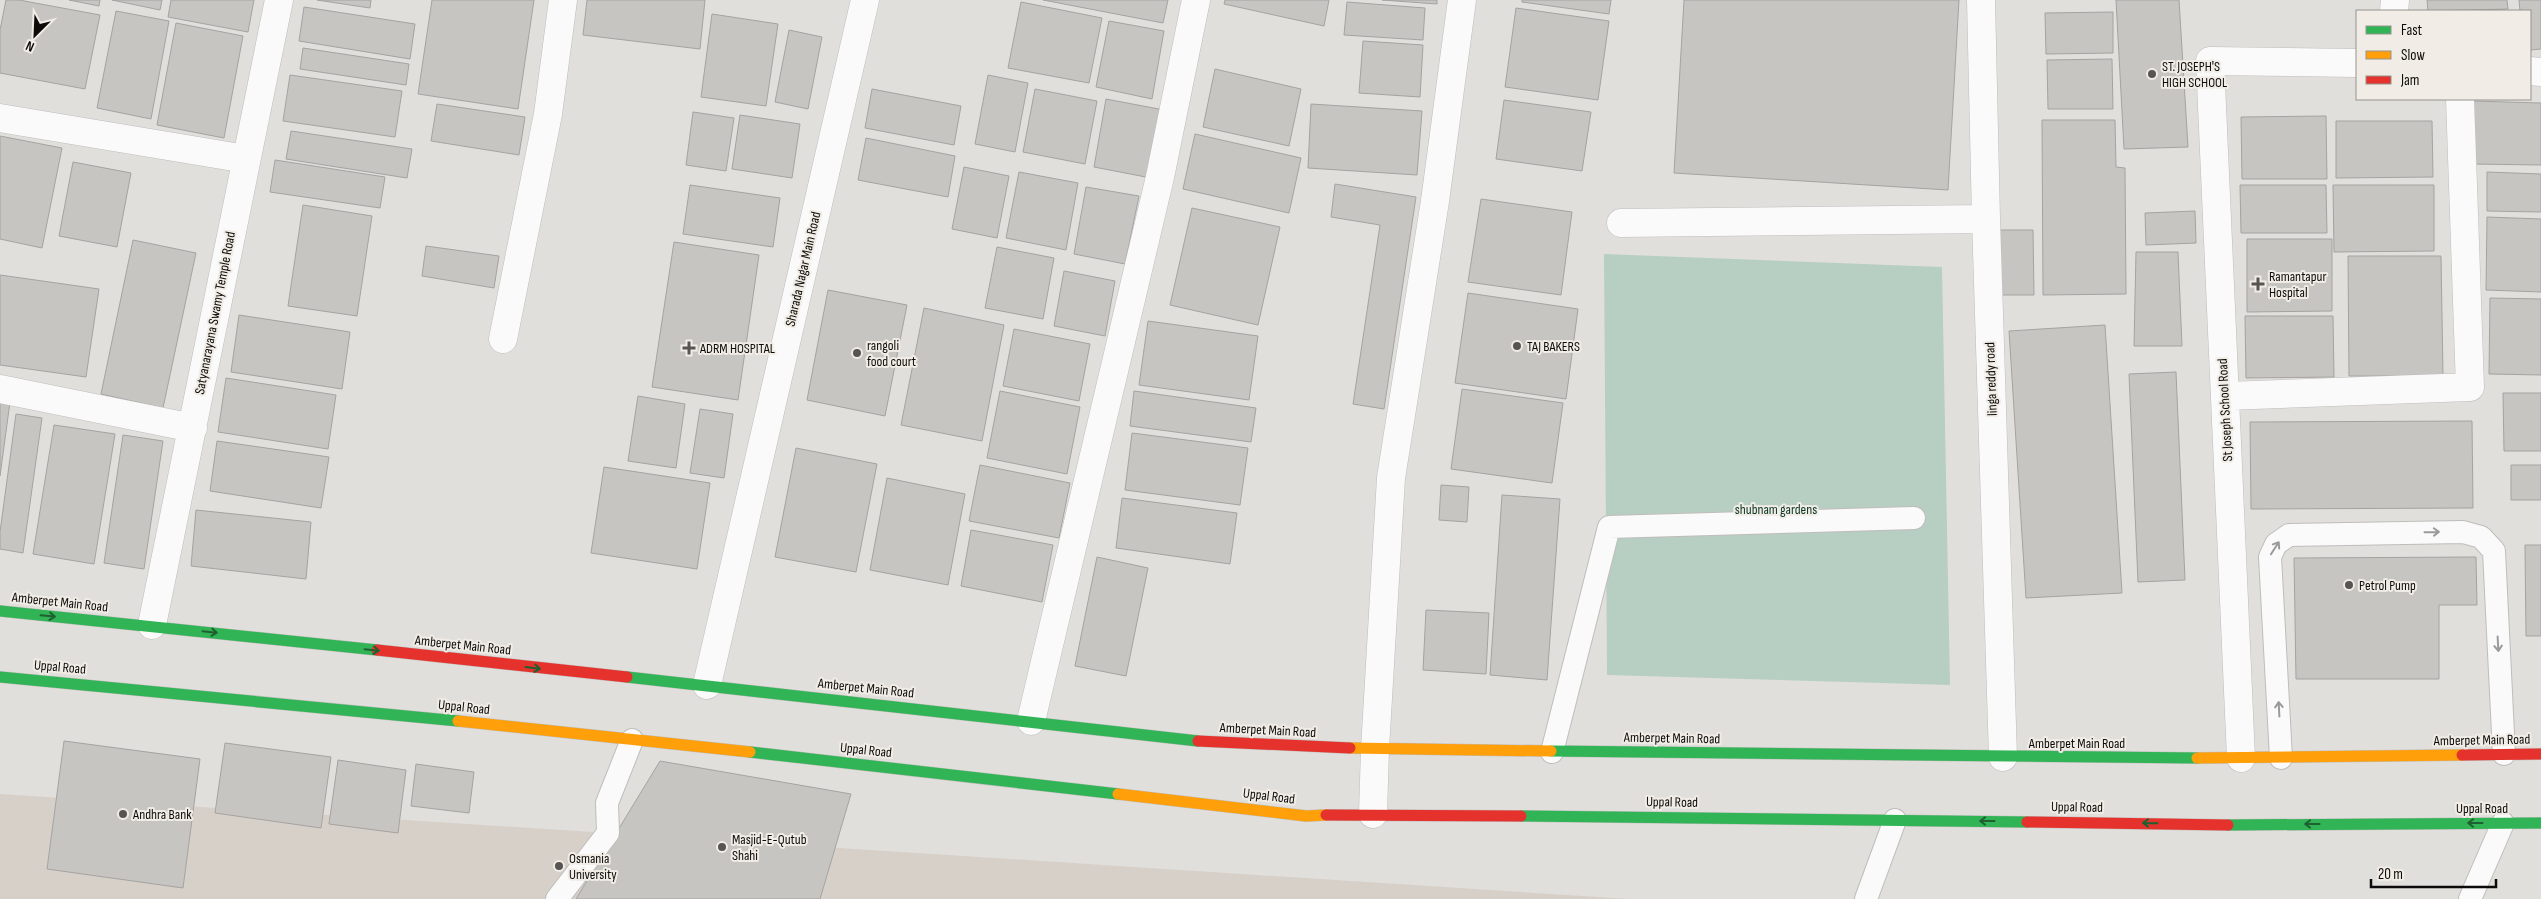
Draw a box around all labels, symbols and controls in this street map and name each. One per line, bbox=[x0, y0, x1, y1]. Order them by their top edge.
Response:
north arrow bbox=[10, 10, 60, 60]
legend bbox=[2356, 10, 2531, 100]
text: Fast bbox=[2401, 21, 2423, 40]
text: N bbox=[23, 37, 37, 56]
text: Slow bbox=[2401, 46, 2425, 65]
place label: ST. JOSEPH'S HIGH SCHOOL bbox=[2162, 58, 2227, 91]
marker: ST. JOSEPH'S HIGH SCHOOL bbox=[2146, 68, 2158, 80]
text: Jam bbox=[2400, 71, 2419, 90]
street label: Sharada Nagar Main Road bbox=[782, 210, 825, 328]
street label: Satyanarayana Swamy Temple Road bbox=[191, 230, 239, 396]
place label: Ramantapur Hospital bbox=[2269, 268, 2326, 301]
marker: Ramantapur Hospital bbox=[2251, 277, 2265, 291]
place label: rangoli food court bbox=[867, 337, 916, 370]
place label: TAJ BAKERS bbox=[1527, 338, 1580, 355]
place label: ADRM HOSPITAL bbox=[699, 340, 775, 357]
marker: TAJ BAKERS bbox=[1511, 340, 1523, 352]
marker: ADRM HOSPITAL bbox=[682, 341, 696, 355]
street label: linga reddy road bbox=[1981, 342, 2001, 416]
marker: rangoli food court bbox=[851, 347, 863, 359]
street label: St Joseph School Road bbox=[2214, 358, 2236, 462]
park label: shubnam gardens bbox=[1735, 501, 1817, 518]
one-way arrow bbox=[2424, 528, 2440, 537]
one-way arrow bbox=[2270, 541, 2281, 555]
place label: Petrol Pump bbox=[2359, 577, 2416, 594]
marker: Petrol Pump bbox=[2343, 579, 2355, 591]
street label: Amberpet Main Road bbox=[10, 588, 109, 616]
one-way arrow bbox=[40, 612, 56, 621]
one-way arrow bbox=[202, 627, 218, 637]
street label: Amberpet Main Road bbox=[413, 631, 512, 659]
one-way arrow bbox=[2494, 636, 2503, 652]
one-way arrow bbox=[363, 645, 379, 654]
street label: Uppal Road bbox=[33, 656, 87, 678]
one-way arrow bbox=[525, 663, 541, 673]
street label: Amberpet Main Road bbox=[816, 674, 915, 702]
street label: Uppal Road bbox=[437, 696, 491, 718]
one-way arrow bbox=[2274, 701, 2283, 717]
street label: Amberpet Main Road bbox=[1218, 719, 1317, 741]
street label: Amberpet Main Road bbox=[1623, 729, 1721, 747]
street label: Amberpet Main Road bbox=[2433, 731, 2531, 749]
street label: Amberpet Main Road bbox=[2028, 735, 2125, 752]
street label: Uppal Road bbox=[839, 739, 893, 761]
street label: Uppal Road bbox=[1242, 784, 1296, 808]
street label: Uppal Road bbox=[1646, 793, 1698, 811]
street label: Uppal Road bbox=[2051, 798, 2103, 816]
street label: Uppal Road bbox=[2456, 800, 2508, 817]
place label: Andhra Bank bbox=[132, 806, 192, 823]
marker: Andhra Bank bbox=[117, 808, 129, 820]
one-way arrow bbox=[1980, 816, 1996, 826]
one-way arrow bbox=[2142, 818, 2158, 828]
one-way arrow bbox=[2467, 818, 2484, 828]
one-way arrow bbox=[2305, 819, 2321, 829]
place label: Masjid-E-Qutub Shahi bbox=[732, 831, 807, 864]
marker: Masjid-E-Qutub Shahi bbox=[716, 841, 728, 853]
place label: Osmania University bbox=[569, 850, 617, 883]
scale bar bbox=[2371, 856, 2496, 888]
marker: Osmania University bbox=[553, 860, 565, 872]
text: 20 m bbox=[2378, 865, 2403, 884]

